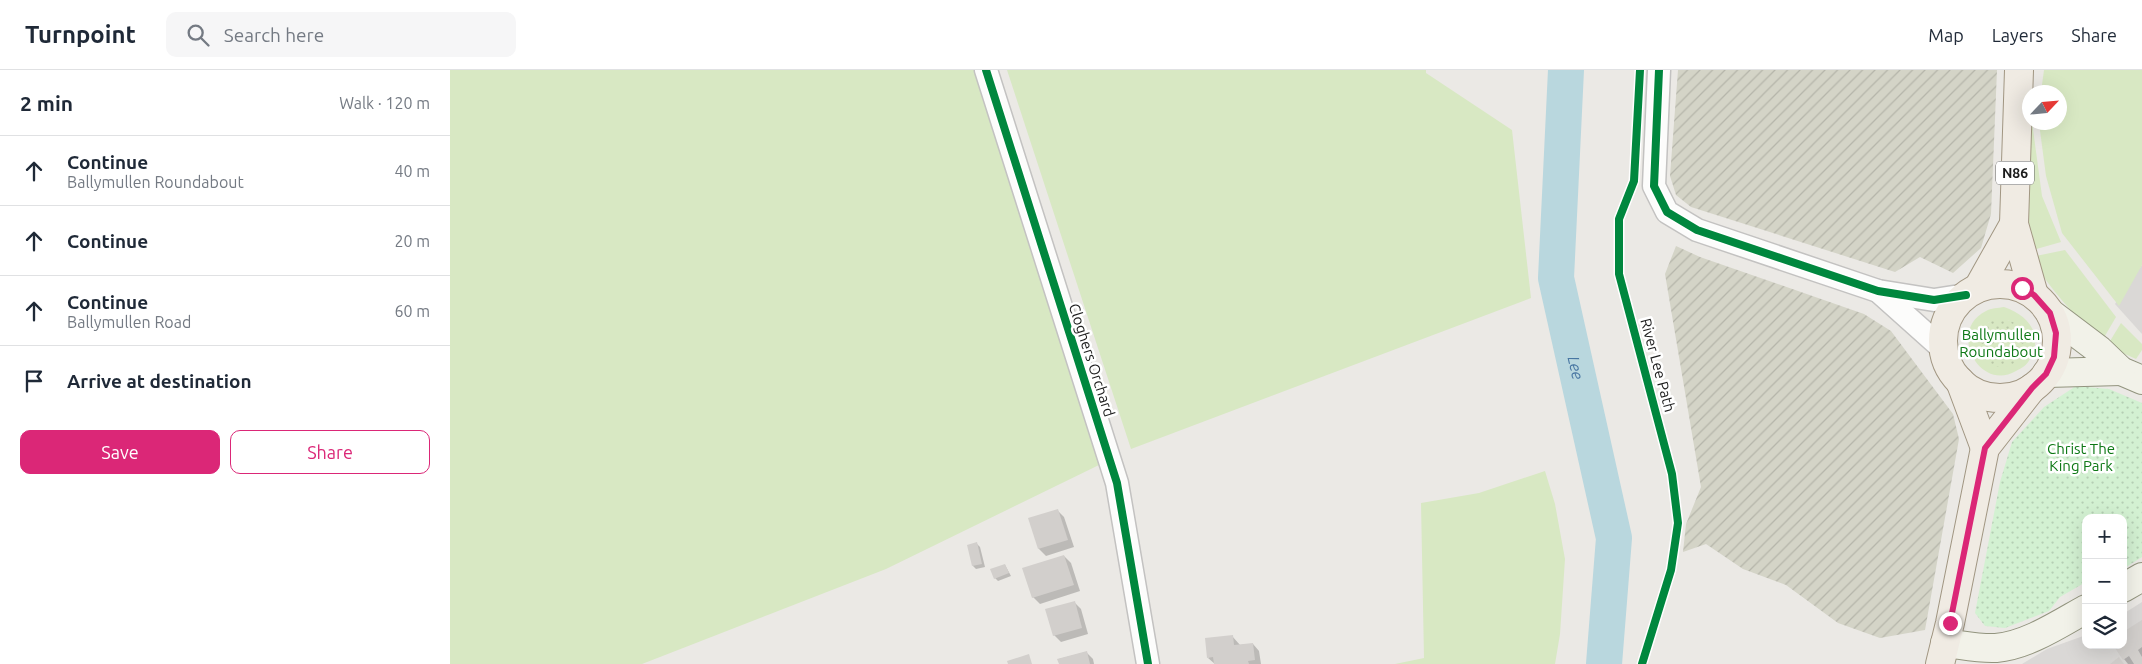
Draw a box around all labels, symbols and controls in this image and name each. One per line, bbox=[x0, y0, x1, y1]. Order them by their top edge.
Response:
search box bbox=[166, 12, 516, 57]
text: Turnpoint bbox=[25, 21, 136, 48]
icon: search bbox=[184, 21, 212, 49]
text: Search here bbox=[224, 24, 324, 46]
text: Map bbox=[1928, 25, 1964, 45]
text: Layers bbox=[1992, 25, 2043, 45]
text: Share bbox=[2071, 25, 2117, 45]
north arrow bbox=[2022, 85, 2067, 130]
text: 2 min bbox=[20, 91, 73, 115]
text: Walk · 120 m bbox=[339, 94, 430, 112]
text: Continue bbox=[67, 151, 148, 173]
icon: ahead bbox=[20, 157, 48, 185]
text: 40 m bbox=[394, 162, 430, 180]
road number: N86 bbox=[1996, 162, 2034, 185]
text: Ballymullen Roundabout bbox=[67, 173, 244, 191]
icon: ahead bbox=[20, 227, 48, 255]
text: Continue bbox=[67, 230, 148, 252]
text: 20 m bbox=[394, 232, 430, 250]
route start bbox=[2011, 277, 2034, 300]
text: Continue bbox=[67, 291, 148, 313]
icon: ahead bbox=[20, 297, 48, 325]
street label: Cloghers Orchard bbox=[1066, 301, 1118, 419]
text: 60 m bbox=[394, 302, 430, 320]
text: Ballymullen Road bbox=[67, 313, 191, 331]
street label: River Lee Path bbox=[1637, 316, 1679, 414]
park label: Ballymullen Roundabout bbox=[1959, 326, 2043, 360]
water label: Lee bbox=[1565, 354, 1587, 381]
icon: arrive bbox=[20, 367, 48, 395]
text: Arrive at destination bbox=[67, 370, 252, 392]
button: Save bbox=[20, 430, 220, 474]
button: Share bbox=[230, 430, 430, 474]
park label: Christ The King Park bbox=[2047, 440, 2115, 474]
map controls bbox=[2082, 514, 2127, 649]
button: + bbox=[2082, 514, 2127, 559]
button: − bbox=[2082, 559, 2127, 604]
button: layers bbox=[2082, 604, 2127, 649]
route end bbox=[1939, 612, 1962, 635]

